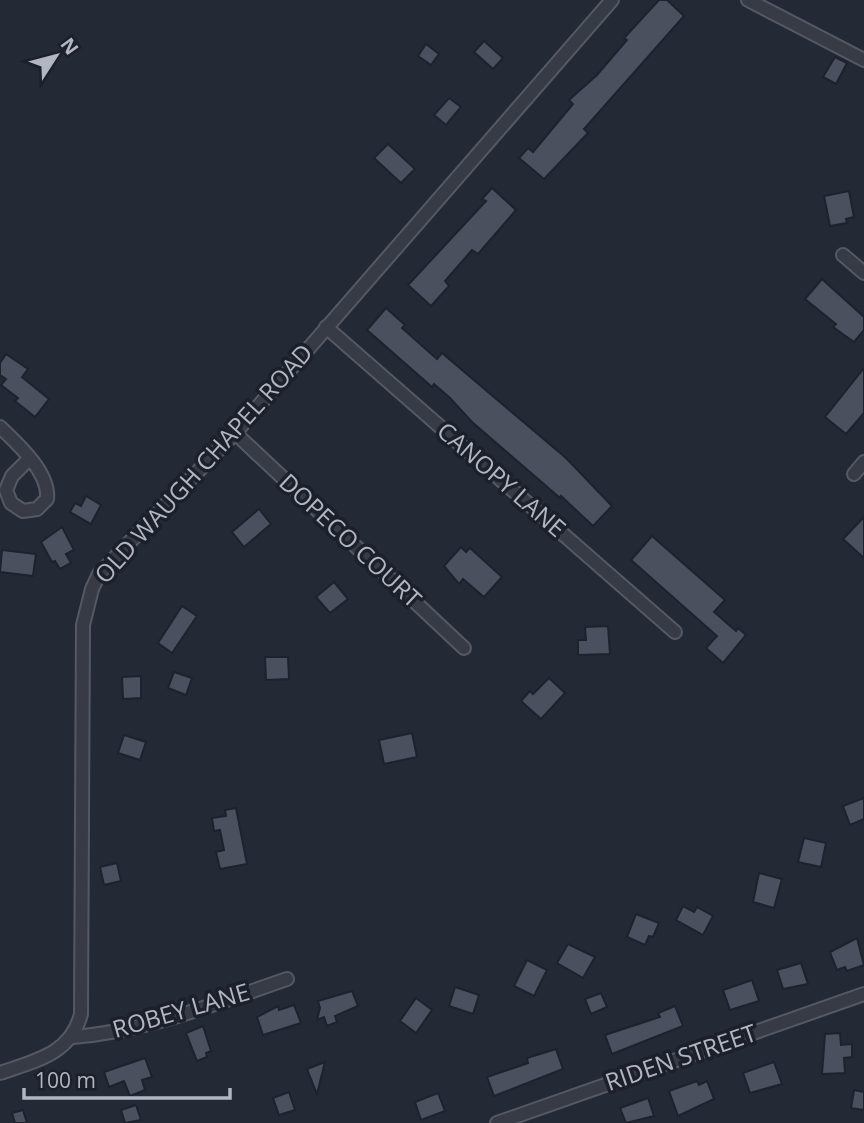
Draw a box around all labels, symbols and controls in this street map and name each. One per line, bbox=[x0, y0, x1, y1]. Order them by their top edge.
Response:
north arrow bbox=[21, 21, 91, 91]
text: N bbox=[55, 32, 85, 60]
street label: OLD WAUGH CHAPEL ROAD bbox=[86, 336, 319, 590]
street label: CANOPY LANE bbox=[431, 414, 573, 544]
street label: DOPECO COURT bbox=[273, 465, 429, 614]
street label: ROBEY LANE bbox=[108, 974, 253, 1045]
street label: RIDEN STREET bbox=[601, 1015, 760, 1098]
scale bar bbox=[24, 1056, 231, 1100]
text: 100 m bbox=[35, 1066, 96, 1094]

